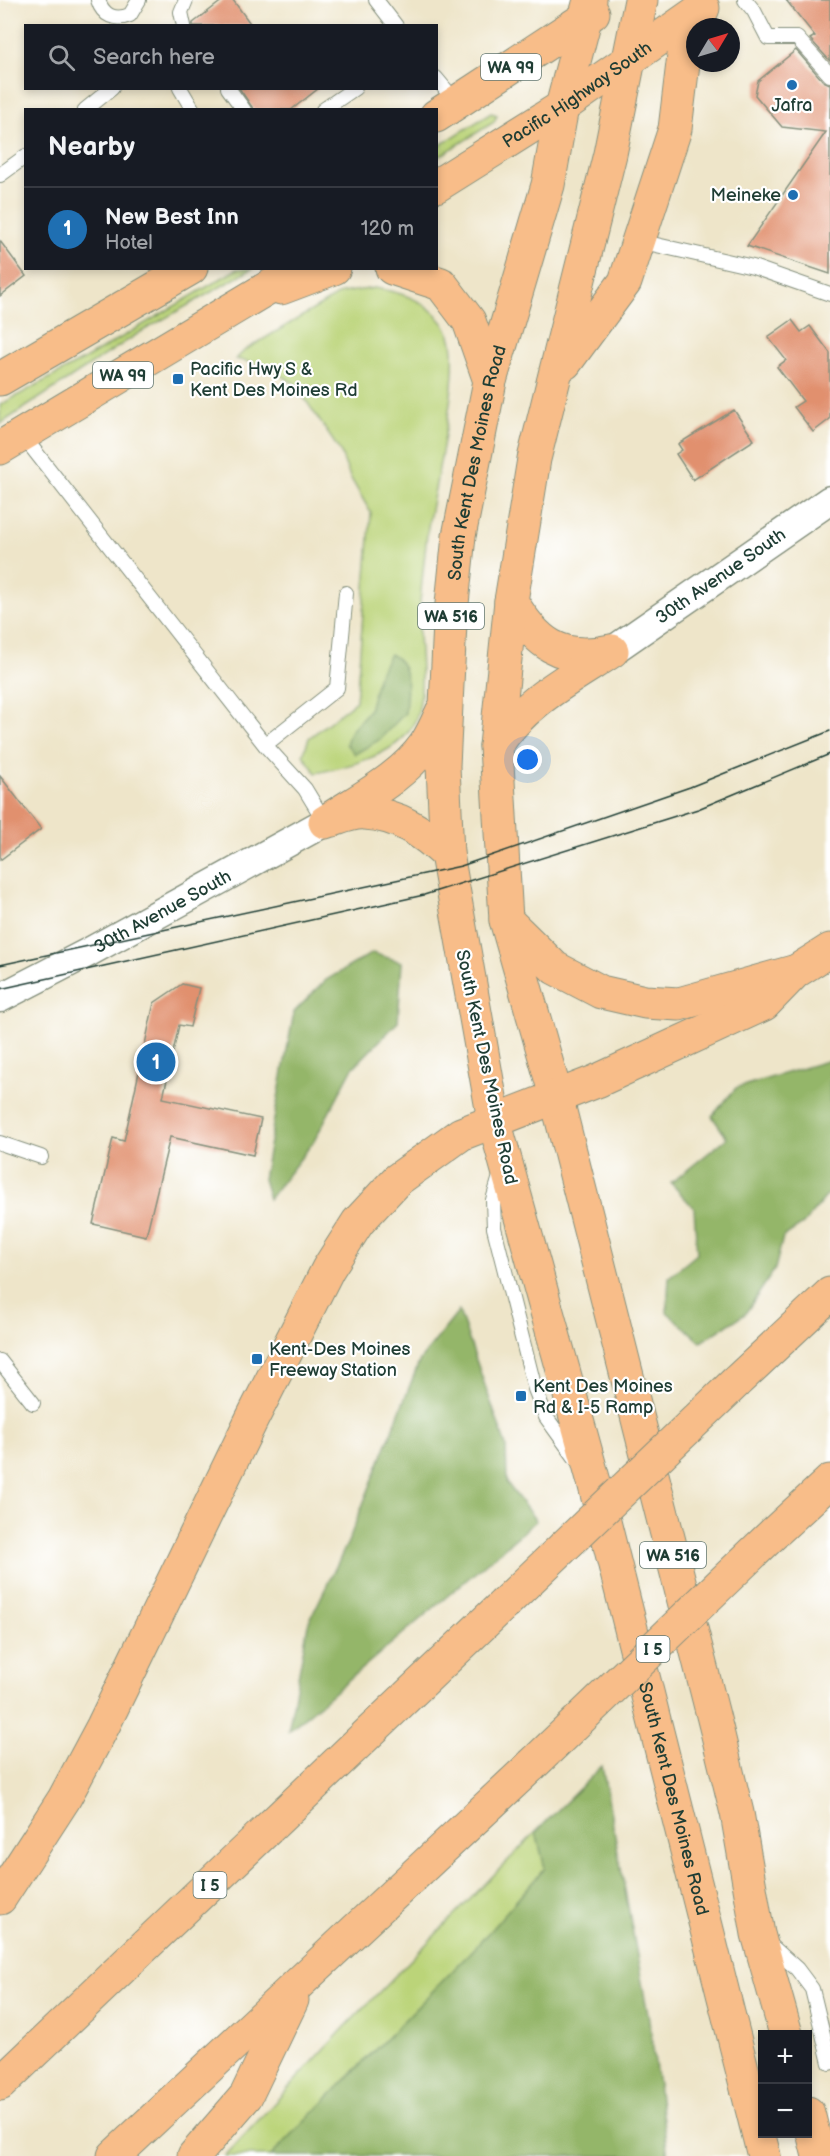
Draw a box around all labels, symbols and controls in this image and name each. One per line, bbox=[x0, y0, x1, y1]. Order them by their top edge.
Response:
north arrow bbox=[686, 18, 740, 72]
search box bbox=[24, 24, 438, 90]
street label: Pacific Highway South bbox=[499, 37, 656, 153]
icon: search bbox=[45, 41, 78, 74]
text: Search here bbox=[93, 44, 215, 71]
road number: WA 99 bbox=[481, 54, 541, 80]
marker: Jafra bbox=[785, 78, 799, 92]
place label: Jafra bbox=[771, 95, 813, 116]
text: Nearby bbox=[48, 132, 135, 163]
place label: Meineke bbox=[711, 185, 781, 206]
marker: Meineke bbox=[786, 188, 800, 202]
text: New Best Inn bbox=[105, 204, 239, 231]
text: 1 bbox=[63, 217, 72, 241]
text: 120 m bbox=[361, 217, 414, 241]
text: Hotel bbox=[105, 231, 153, 255]
street label: South Kent Des Moines Road bbox=[444, 343, 511, 582]
place label: Pacific Hwy S & Kent Des Moines Rd bbox=[190, 359, 358, 401]
road number: WA 99 bbox=[93, 362, 153, 388]
marker: Pacific Hwy S & Kent Des Moines Rd bbox=[171, 372, 185, 386]
street label: 30th Avenue South bbox=[652, 524, 790, 629]
road number: WA 516 bbox=[418, 603, 484, 629]
your location bbox=[513, 745, 542, 774]
street label: 30th Avenue South bbox=[90, 866, 235, 958]
street label: South Kent Des Moines Road bbox=[451, 948, 522, 1186]
pin: 1 bbox=[136, 1040, 176, 1084]
place label: Kent-Des Moines Freeway Station bbox=[269, 1339, 410, 1381]
marker: Kent-Des Moines Freeway Station bbox=[250, 1352, 264, 1366]
place label: Kent Des Moines Rd & I-5 Ramp bbox=[533, 1376, 673, 1418]
marker: Kent Des Moines Rd & I-5 Ramp bbox=[514, 1389, 528, 1403]
road number: WA 516 bbox=[640, 1542, 706, 1568]
road number: I 5 bbox=[636, 1636, 670, 1662]
street label: South Kent Des Moines Road bbox=[634, 1680, 713, 1917]
road number: I 5 bbox=[194, 1872, 226, 1898]
map controls bbox=[758, 2030, 812, 2138]
button: + bbox=[758, 2030, 812, 2084]
button: − bbox=[758, 2084, 812, 2138]

